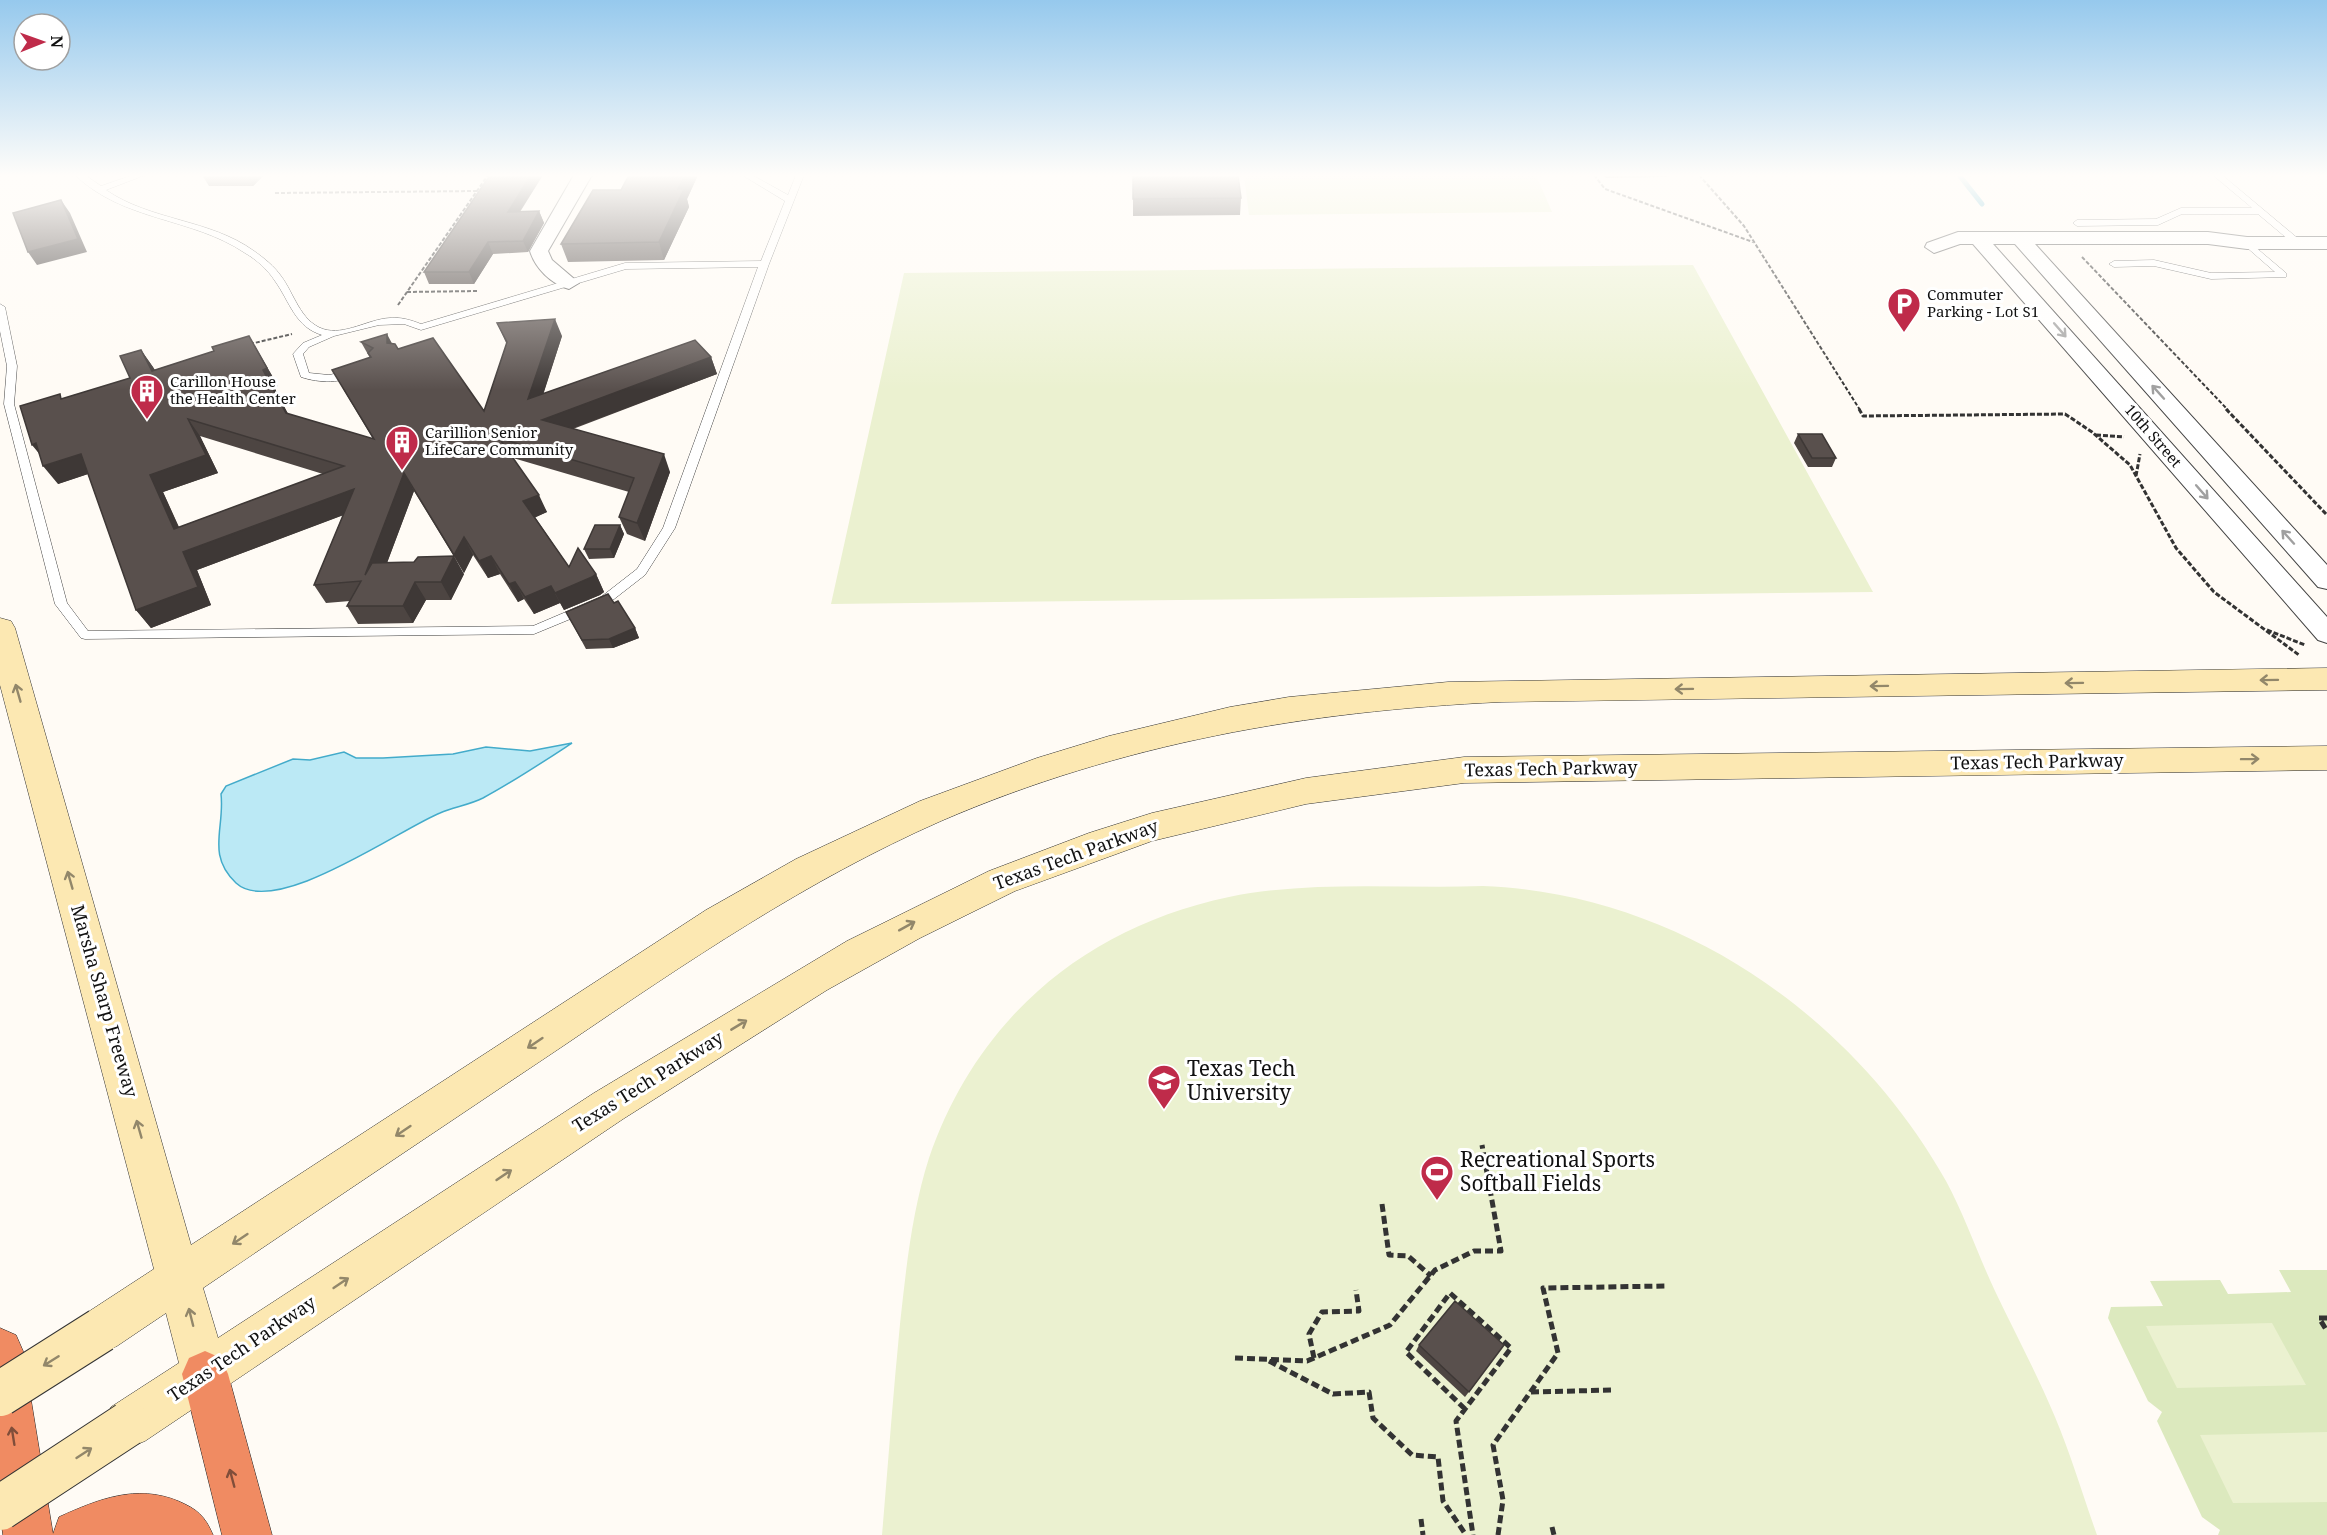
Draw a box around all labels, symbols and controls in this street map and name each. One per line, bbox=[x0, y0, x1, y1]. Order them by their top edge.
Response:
north arrow bbox=[12, 12, 72, 72]
text: N bbox=[46, 35, 68, 49]
place label: Commuter Parking - Lot S1 bbox=[1927, 284, 2039, 321]
parking icon: Commuter Parking - Lot S1 bbox=[1886, 286, 1922, 333]
one-way arrow bbox=[2053, 322, 2067, 337]
place label: Carillon House the Health Center bbox=[170, 371, 296, 408]
building icon: Carillon House the Health Center bbox=[129, 373, 165, 420]
one-way arrow bbox=[2151, 384, 2165, 399]
street label: 10th Street bbox=[2121, 400, 2187, 471]
place label: Carillion Senior LifeCare Community bbox=[425, 422, 574, 459]
building icon: Carillion Senior LifeCare Community bbox=[384, 424, 420, 471]
one-way arrow bbox=[2195, 484, 2209, 499]
one-way arrow bbox=[2281, 530, 2295, 545]
one-way arrow bbox=[2259, 674, 2279, 686]
one-way arrow bbox=[2064, 677, 2084, 689]
one-way arrow bbox=[1869, 680, 1889, 692]
one-way arrow bbox=[12, 683, 23, 702]
one-way arrow bbox=[1674, 683, 1694, 694]
street label: Texas Tech Parkway bbox=[1950, 747, 2125, 775]
one-way arrow bbox=[2239, 753, 2259, 765]
street label: Texas Tech Parkway bbox=[1464, 754, 1639, 782]
street label: Texas Tech Parkway bbox=[990, 813, 1162, 895]
one-way arrow bbox=[64, 871, 75, 890]
street label: Marsha Sharp Freeway bbox=[66, 902, 144, 1101]
one-way arrow bbox=[898, 920, 915, 932]
one-way arrow bbox=[730, 1018, 747, 1030]
street label: Texas Tech Parkway bbox=[568, 1025, 728, 1137]
one-way arrow bbox=[527, 1038, 544, 1050]
place label: Texas Tech University bbox=[1187, 1054, 1296, 1106]
school or university icon: Texas Tech University bbox=[1146, 1063, 1182, 1110]
one-way arrow bbox=[133, 1120, 145, 1139]
one-way arrow bbox=[395, 1125, 411, 1137]
place label: Recreational Sports Softball Fields bbox=[1460, 1145, 1655, 1197]
sports icon: Recreational Sports Softball Fields bbox=[1419, 1154, 1455, 1201]
one-way arrow bbox=[495, 1169, 511, 1181]
one-way arrow bbox=[232, 1233, 249, 1245]
one-way arrow bbox=[333, 1277, 349, 1289]
street label: Texas Tech Parkway bbox=[163, 1289, 321, 1407]
one-way arrow bbox=[184, 1308, 196, 1327]
one-way arrow bbox=[43, 1356, 60, 1368]
one-way arrow bbox=[7, 1426, 18, 1446]
one-way arrow bbox=[75, 1447, 92, 1459]
one-way arrow bbox=[226, 1469, 237, 1488]

